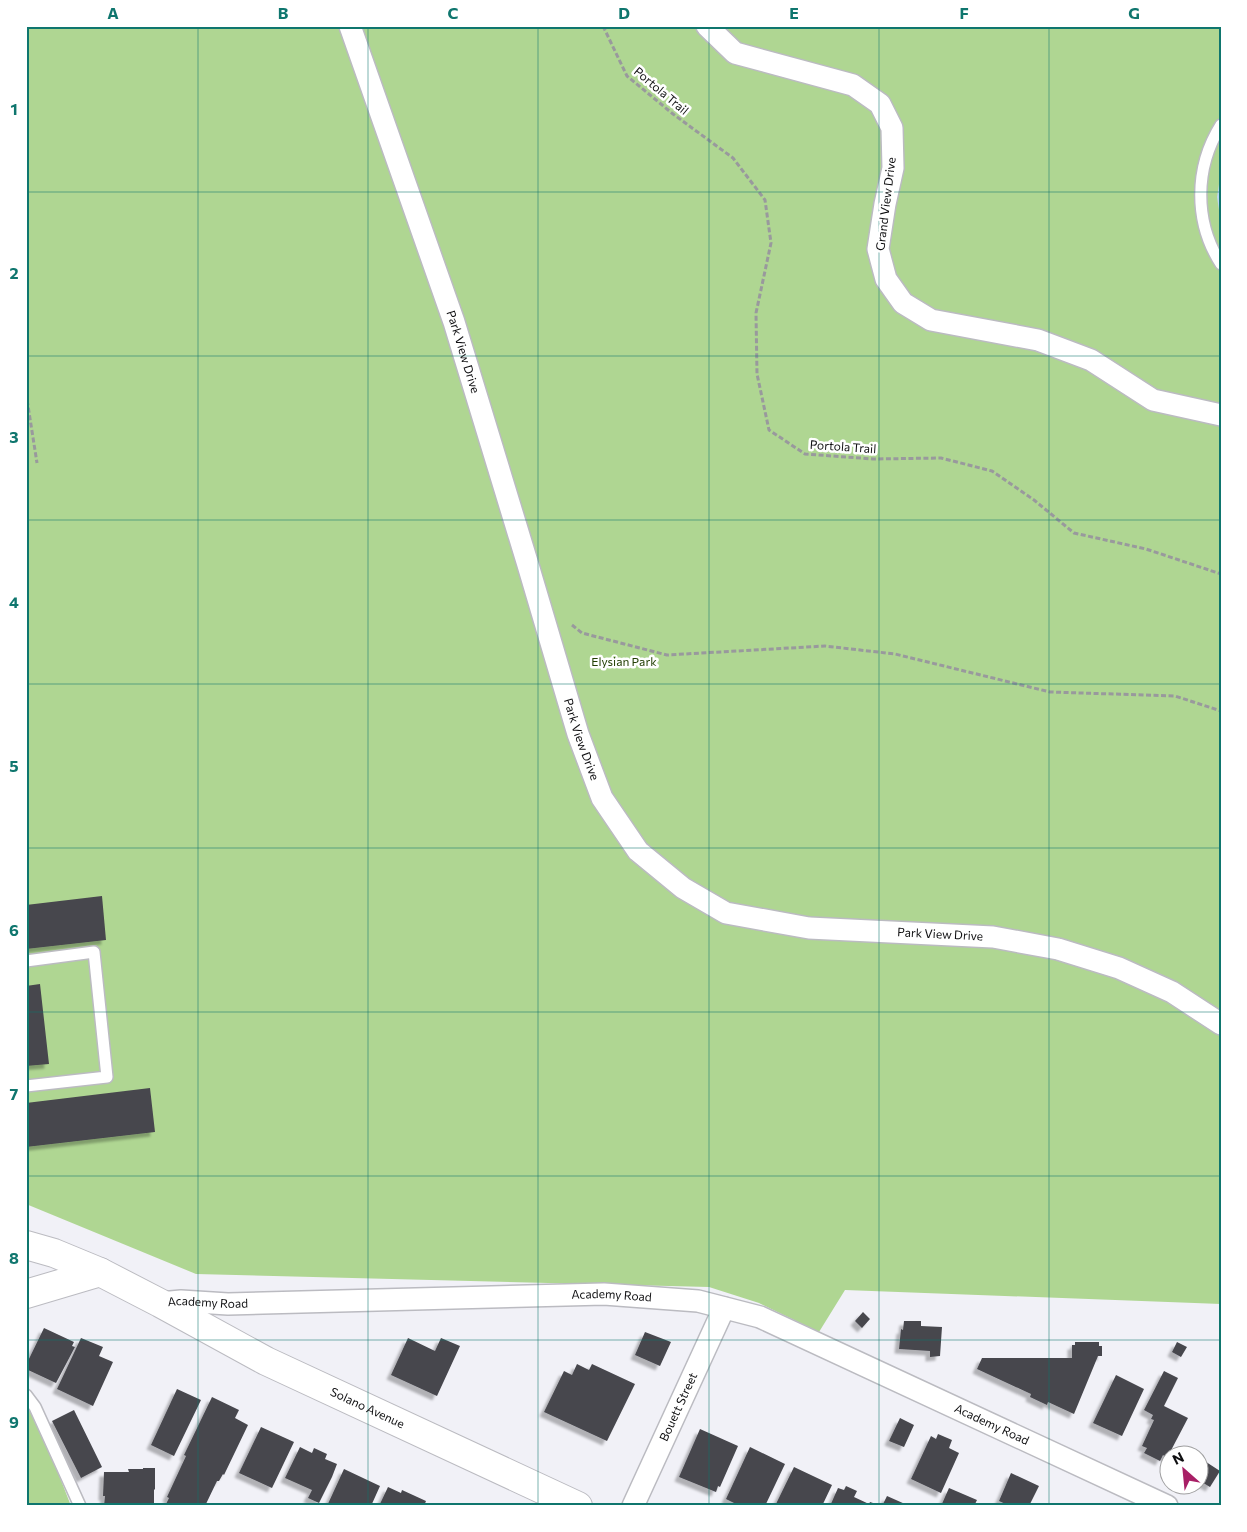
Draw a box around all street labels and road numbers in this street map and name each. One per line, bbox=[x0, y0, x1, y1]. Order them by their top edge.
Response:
street label: Portola Trail bbox=[632, 63, 692, 117]
street label: Grand View Drive bbox=[872, 156, 898, 252]
street label: Park View Drive bbox=[444, 308, 483, 395]
street label: Portola Trail bbox=[809, 437, 877, 455]
street label: Park View Drive bbox=[562, 696, 603, 782]
street label: Park View Drive bbox=[897, 924, 983, 943]
street label: Academy Road bbox=[571, 1286, 652, 1304]
street label: Academy Road bbox=[167, 1293, 248, 1310]
street label: Bouett Street bbox=[656, 1370, 699, 1443]
street label: Solano Avenue bbox=[329, 1384, 407, 1430]
street label: Academy Road bbox=[953, 1400, 1032, 1447]

